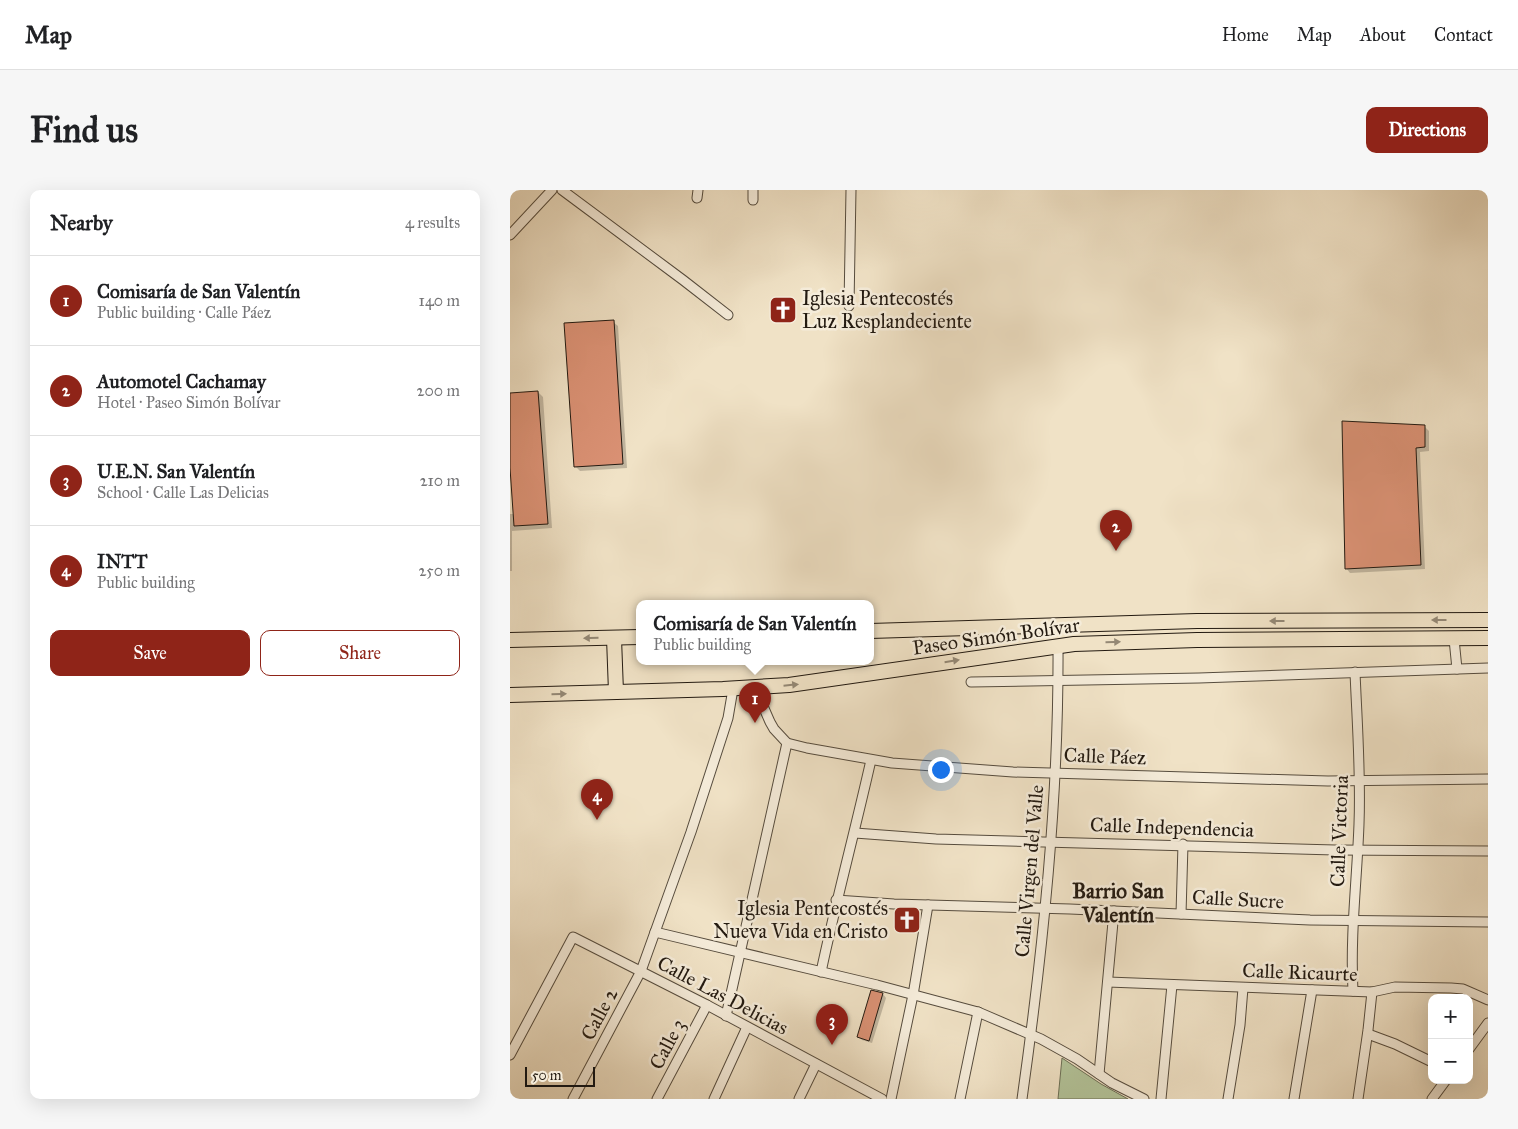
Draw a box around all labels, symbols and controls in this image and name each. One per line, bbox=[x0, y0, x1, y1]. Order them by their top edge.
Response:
text: Map bbox=[25, 20, 72, 50]
text: Home bbox=[1222, 24, 1269, 46]
text: Map bbox=[1297, 24, 1332, 46]
text: About bbox=[1360, 24, 1406, 46]
text: Contact bbox=[1434, 24, 1493, 46]
button: Directions bbox=[1366, 107, 1488, 153]
text: Find us bbox=[30, 109, 138, 152]
text: Nearby bbox=[50, 210, 113, 236]
text: 4 results bbox=[405, 213, 460, 232]
text: Comisaría de San Valentín bbox=[97, 280, 300, 303]
place label: Iglesia Pentecostés Luz Resplandeciente bbox=[802, 286, 972, 333]
text: 1 bbox=[63, 291, 69, 310]
text: 140 m bbox=[419, 291, 460, 310]
church icon: Iglesia Pentecostés Luz Resplandeciente bbox=[768, 295, 798, 325]
text: Public building · Calle Páez bbox=[97, 303, 271, 322]
text: Automotel Cachamay bbox=[97, 370, 266, 393]
text: 2 bbox=[62, 381, 70, 400]
text: 200 m bbox=[417, 381, 460, 400]
text: Hotel · Paseo Simón Bolívar bbox=[97, 393, 281, 412]
text: U.E.N. San Valentín bbox=[97, 460, 255, 483]
text: 3 bbox=[63, 471, 69, 490]
text: 210 m bbox=[420, 471, 460, 490]
text: School · Calle Las Delicias bbox=[97, 483, 269, 502]
pin: 2 bbox=[1100, 510, 1132, 551]
text: INTT bbox=[97, 550, 148, 573]
text: 4 bbox=[62, 561, 70, 580]
text: 250 m bbox=[419, 561, 460, 580]
text: Public building bbox=[97, 573, 195, 592]
popup bbox=[636, 600, 874, 665]
text: Comisaría de San Valentín bbox=[653, 612, 857, 635]
street label: Paseo Simón Bolívar bbox=[911, 612, 1082, 660]
one-way arrow bbox=[1431, 616, 1447, 624]
one-way arrow bbox=[1269, 617, 1285, 625]
button: Save bbox=[50, 630, 250, 676]
button: Share bbox=[260, 630, 460, 676]
one-way arrow bbox=[583, 634, 599, 642]
text: Public building bbox=[653, 635, 751, 654]
one-way arrow bbox=[1105, 638, 1121, 646]
one-way arrow bbox=[944, 656, 960, 664]
one-way arrow bbox=[783, 681, 799, 689]
pin: 1 bbox=[739, 682, 771, 723]
one-way arrow bbox=[551, 690, 567, 698]
street label: Calle Páez bbox=[1063, 743, 1147, 769]
your location bbox=[928, 757, 954, 783]
street label: Calle Victoria bbox=[1325, 774, 1353, 887]
pin: 4 bbox=[581, 779, 613, 820]
street label: Calle Virgen del Valle bbox=[1010, 784, 1049, 958]
street label: Calle Independencia bbox=[1090, 812, 1255, 842]
district label: Barrio San Valentín bbox=[1072, 878, 1165, 928]
street label: Calle Sucre bbox=[1192, 885, 1284, 913]
place label: Iglesia Pentecostés Nueva Vida en Cristo bbox=[713, 896, 888, 943]
church icon: Iglesia Pentecostés Nueva Vida en Cristo bbox=[892, 905, 922, 935]
street label: Calle Las Delicias bbox=[653, 950, 793, 1040]
street label: Calle Ricaurte bbox=[1242, 958, 1358, 986]
street label: Calle 2 bbox=[575, 984, 623, 1044]
map controls bbox=[1428, 994, 1473, 1084]
button: + bbox=[1428, 994, 1473, 1039]
pin: 3 bbox=[816, 1004, 848, 1045]
street label: Calle 3 bbox=[644, 1015, 690, 1073]
button: − bbox=[1428, 1039, 1473, 1084]
scale bar bbox=[525, 1064, 595, 1087]
text: 50 m bbox=[532, 1067, 561, 1084]

